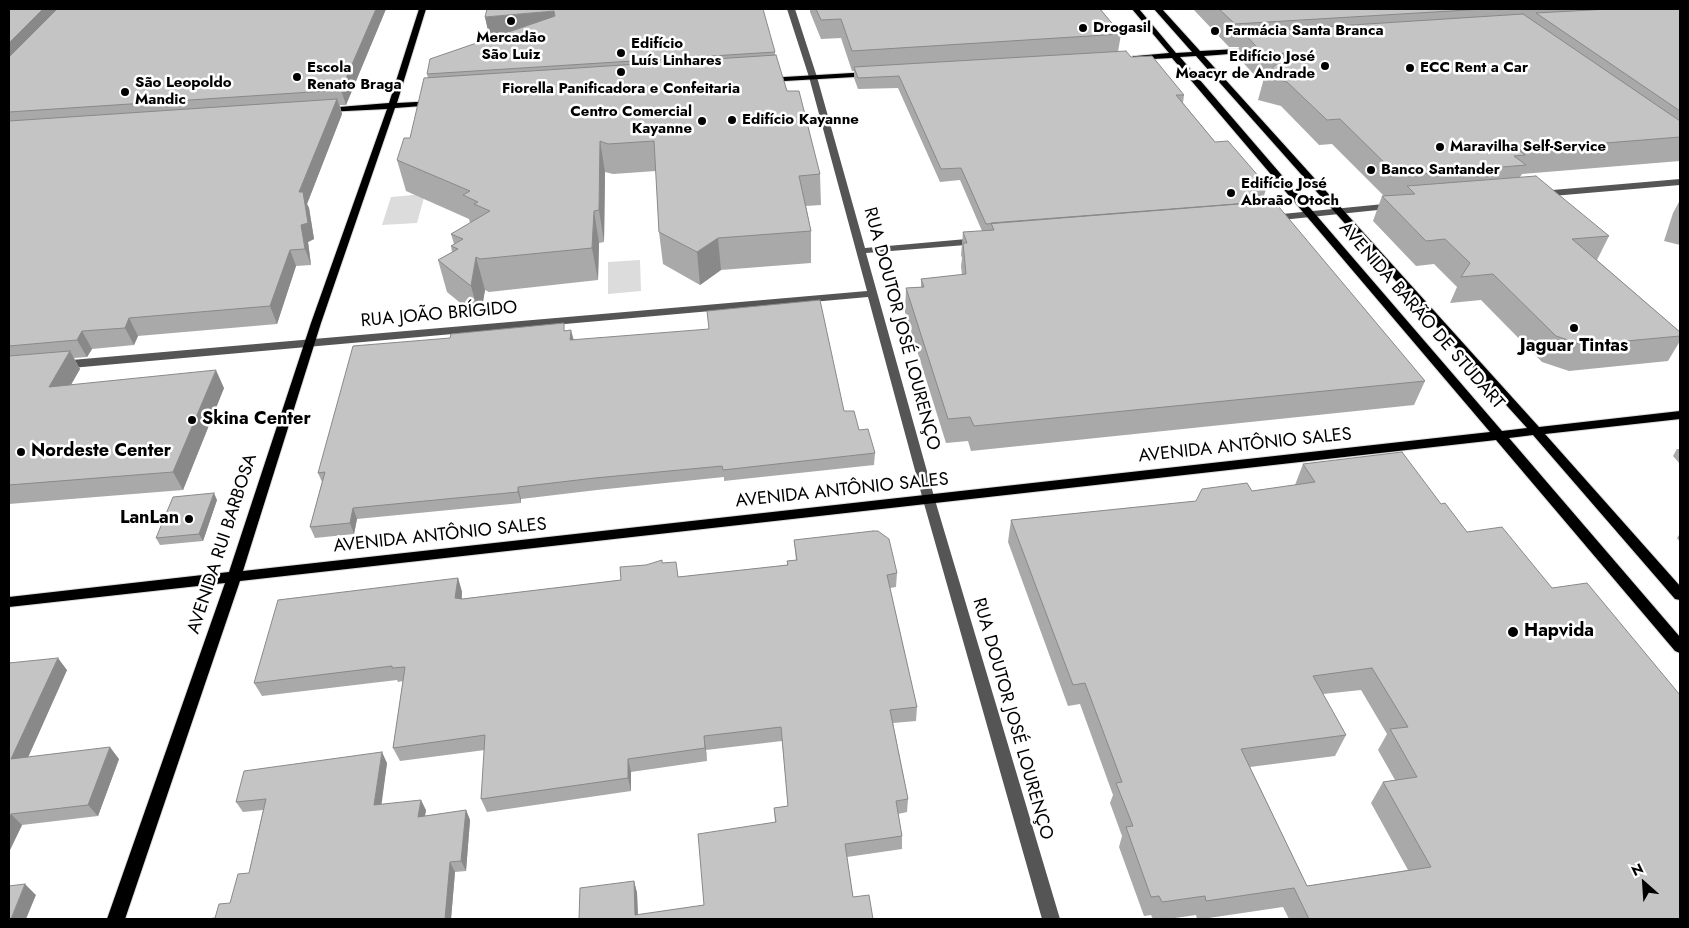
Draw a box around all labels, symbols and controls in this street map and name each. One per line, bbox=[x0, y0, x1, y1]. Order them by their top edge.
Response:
marker: Mercadão São Luiz bbox=[505, 15, 517, 27]
place label: Drogasil bbox=[1093, 19, 1151, 37]
marker: Drogasil bbox=[1077, 22, 1089, 34]
place label: Farmácia Santa Branca bbox=[1225, 22, 1383, 40]
marker: Farmácia Santa Branca bbox=[1209, 25, 1221, 37]
place label: Mercadão São Luiz bbox=[476, 29, 546, 64]
place label: Edifício Luís Linhares bbox=[631, 35, 721, 70]
marker: Edifício Luís Linhares bbox=[615, 47, 627, 59]
place label: Edifício José Moacyr de Andrade bbox=[1175, 48, 1315, 83]
place label: Escola Renato Braga bbox=[307, 59, 402, 94]
place label: ECC Rent a Car bbox=[1420, 59, 1528, 77]
marker: Edifício José Moacyr de Andrade bbox=[1319, 60, 1331, 72]
marker: ECC Rent a Car bbox=[1404, 62, 1416, 74]
marker: Fiorella Panificadora e Confeitaria bbox=[615, 66, 627, 78]
marker: Escola Renato Braga bbox=[291, 71, 303, 83]
place label: São Leopoldo Mandic bbox=[135, 74, 232, 109]
place label: Fiorella Panificadora e Confeitaria bbox=[502, 80, 740, 98]
marker: São Leopoldo Mandic bbox=[119, 86, 131, 98]
place label: Centro Comercial Kayanne bbox=[570, 103, 692, 138]
place label: Edifício Kayanne bbox=[742, 111, 859, 129]
marker: Edifício Kayanne bbox=[726, 114, 738, 126]
marker: Centro Comercial Kayanne bbox=[696, 115, 708, 127]
place label: Maravilha Self-Service bbox=[1450, 138, 1606, 156]
marker: Maravilha Self-Service bbox=[1434, 141, 1446, 153]
place label: Banco Santander bbox=[1381, 161, 1500, 179]
marker: Banco Santander bbox=[1365, 164, 1377, 176]
place label: Edifício José Abraão Otoch bbox=[1241, 175, 1339, 210]
marker: Edifício José Abraão Otoch bbox=[1225, 187, 1237, 199]
street label: RUA DOUTOR JOSÉ LOURENÇO bbox=[858, 205, 944, 453]
street label: AVENIDA BARÃO DE STUDART bbox=[1334, 218, 1508, 414]
street label: RUA JOÃO BRÍGIDO bbox=[360, 297, 518, 333]
marker: Jaguar Tintas bbox=[1568, 322, 1580, 334]
place label: Jaguar Tintas bbox=[1520, 336, 1628, 358]
place label: Skina Center bbox=[202, 409, 311, 431]
marker: Skina Center bbox=[186, 414, 198, 426]
street label: AVENIDA ANTÔNIO SALES bbox=[1137, 424, 1353, 468]
place label: Nordeste Center bbox=[31, 441, 171, 463]
marker: Nordeste Center bbox=[15, 446, 27, 458]
street label: AVENIDA RUI BARBOSA bbox=[184, 451, 262, 637]
street label: AVENIDA ANTÔNIO SALES bbox=[734, 469, 950, 513]
place label: LanLan bbox=[120, 508, 179, 530]
marker: LanLan bbox=[183, 513, 195, 525]
street label: AVENIDA ANTÔNIO SALES bbox=[332, 514, 548, 558]
street label: RUA DOUTOR JOSÉ LOURENÇO bbox=[967, 596, 1057, 842]
place label: Hapvida bbox=[1524, 621, 1594, 643]
marker: Hapvida bbox=[1506, 625, 1520, 639]
north arrow bbox=[1619, 858, 1669, 908]
text: N bbox=[1628, 858, 1647, 881]

